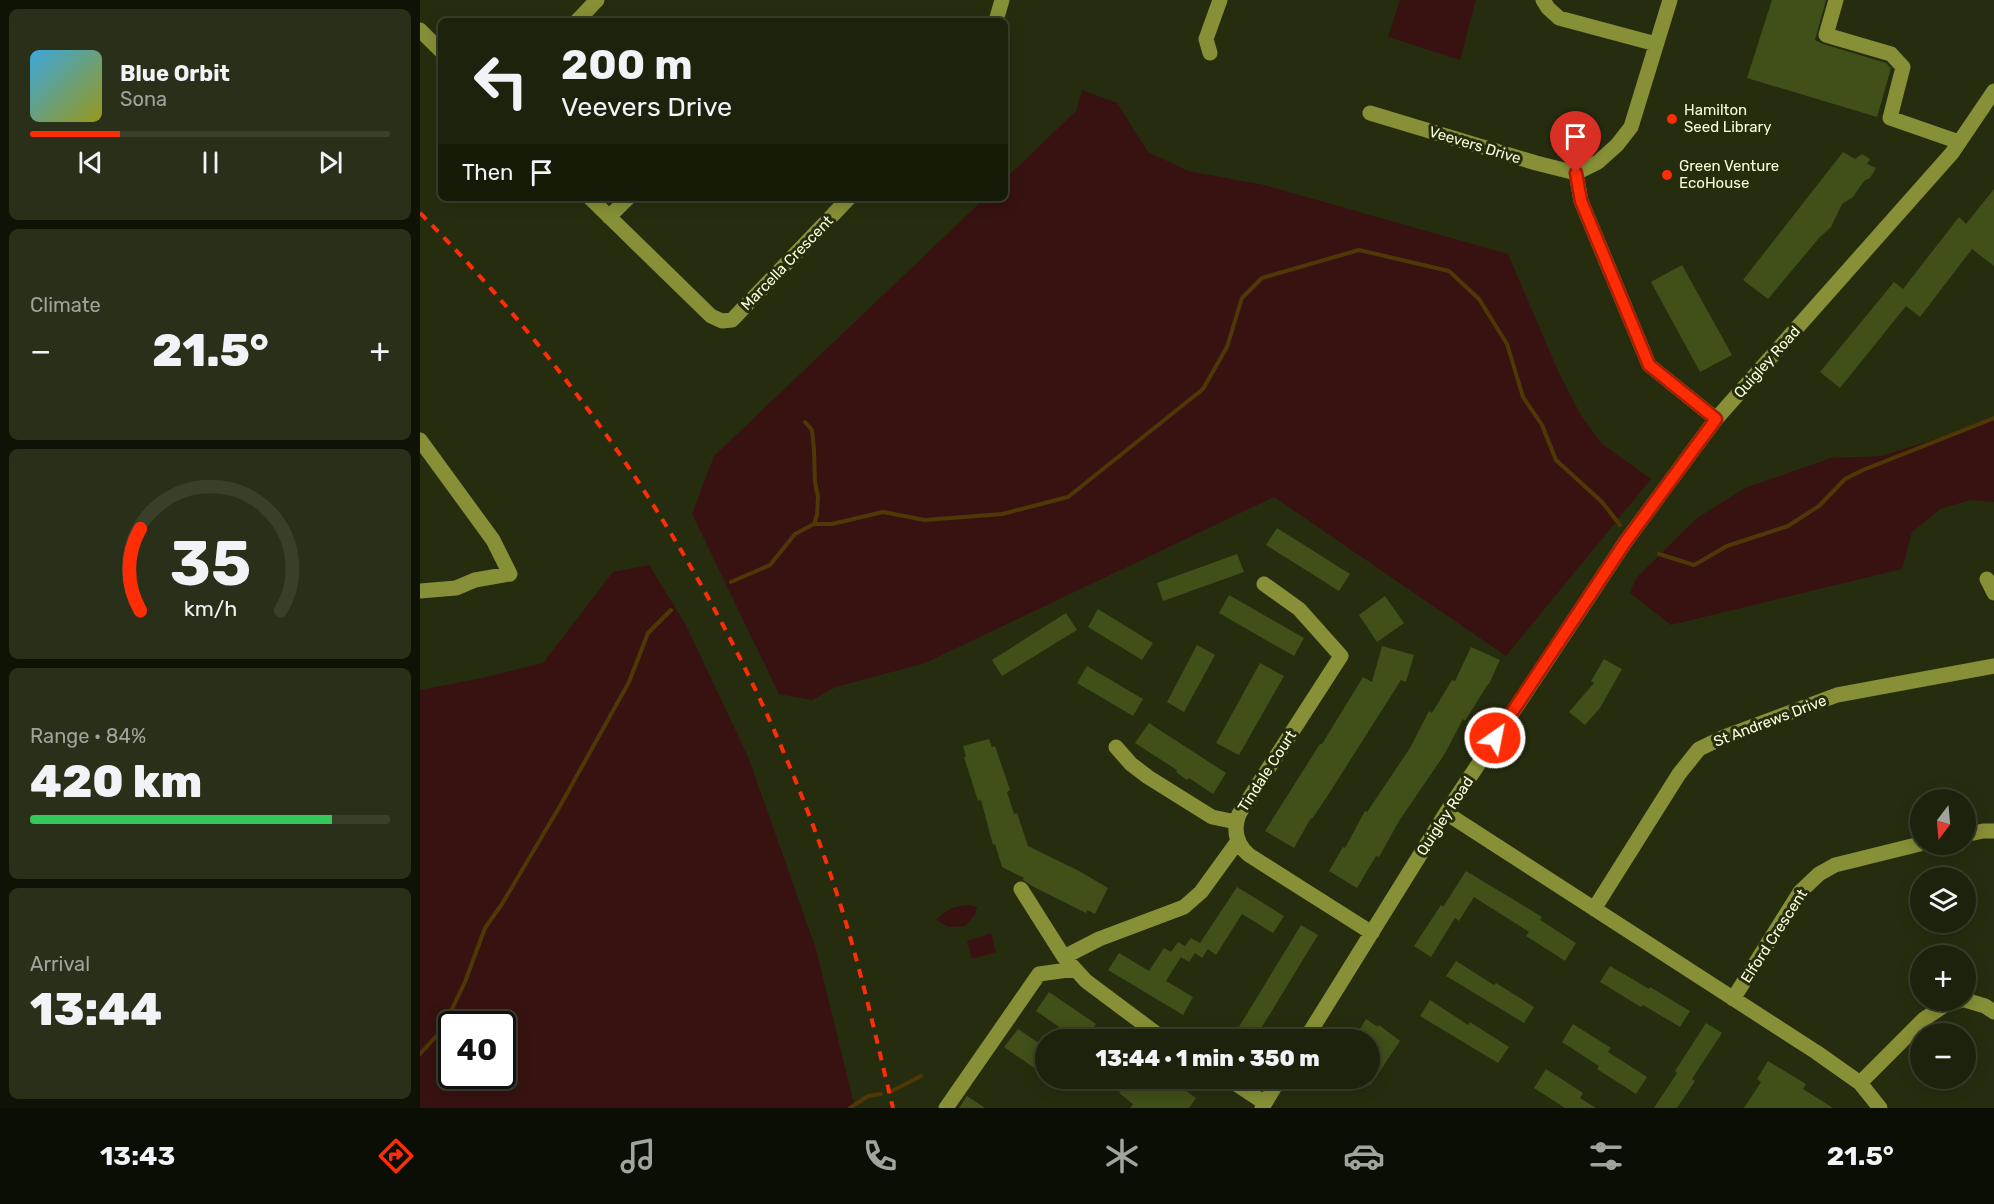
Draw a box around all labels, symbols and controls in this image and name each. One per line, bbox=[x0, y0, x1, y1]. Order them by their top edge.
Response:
text: 200 m bbox=[561, 40, 693, 90]
icon: left bbox=[462, 42, 540, 120]
text: Blue Orbit bbox=[120, 60, 230, 87]
text: Sona bbox=[120, 87, 167, 111]
text: Veevers Drive bbox=[561, 91, 732, 123]
place label: Hamilton Seed Library bbox=[1684, 101, 1772, 136]
pin bbox=[1550, 111, 1601, 173]
marker: Hamilton Seed Library bbox=[1665, 112, 1679, 126]
icon: arrive bbox=[1559, 120, 1592, 153]
street label: Veevers Drive bbox=[1427, 122, 1523, 168]
icon: previous bbox=[74, 146, 107, 179]
icon: pause bbox=[194, 146, 227, 179]
icon: next bbox=[314, 146, 347, 179]
icon: arrive bbox=[525, 156, 558, 189]
place label: Green Venture EcoHouse bbox=[1679, 157, 1779, 192]
text: Then bbox=[462, 159, 513, 186]
marker: Green Venture EcoHouse bbox=[1660, 168, 1674, 182]
street label: Marcella Crescent bbox=[737, 212, 837, 314]
text: Climate bbox=[30, 293, 101, 317]
street label: Quigley Road bbox=[1730, 322, 1804, 402]
text: 21.5° bbox=[152, 324, 269, 377]
text: − bbox=[30, 331, 51, 370]
text: + bbox=[369, 331, 390, 370]
text: 35 bbox=[169, 527, 251, 601]
text: km/h bbox=[183, 596, 237, 621]
street label: St Andrews Drive bbox=[1711, 691, 1829, 751]
position arrow bbox=[1463, 706, 1527, 770]
text: Range · 84% bbox=[30, 724, 146, 748]
street label: Tindale Court bbox=[1234, 727, 1300, 815]
text: 420 km bbox=[30, 755, 202, 808]
street label: Quigley Road bbox=[1413, 773, 1477, 859]
north arrow bbox=[1910, 789, 1976, 855]
map controls bbox=[1910, 789, 1976, 1089]
button: layers bbox=[1910, 867, 1976, 933]
street label: Elford Crescent bbox=[1737, 886, 1811, 986]
button: + bbox=[1910, 945, 1976, 1011]
text: Arrival bbox=[30, 952, 90, 976]
text: 13:44 bbox=[30, 983, 162, 1036]
speed limit sign: 40 bbox=[438, 1011, 516, 1089]
button: − bbox=[1910, 1023, 1976, 1089]
text: 13:44 · 1 min · 350 m bbox=[1095, 1045, 1320, 1072]
icon: directions bbox=[375, 1135, 417, 1177]
icon: music bbox=[617, 1135, 659, 1177]
icon: phone bbox=[859, 1135, 901, 1177]
icon: climate bbox=[1101, 1135, 1143, 1177]
icon: car bbox=[1343, 1135, 1385, 1177]
icon: filters bbox=[1585, 1135, 1627, 1177]
text: 13:43 bbox=[100, 1140, 175, 1172]
text: 21.5° bbox=[1827, 1140, 1894, 1172]

